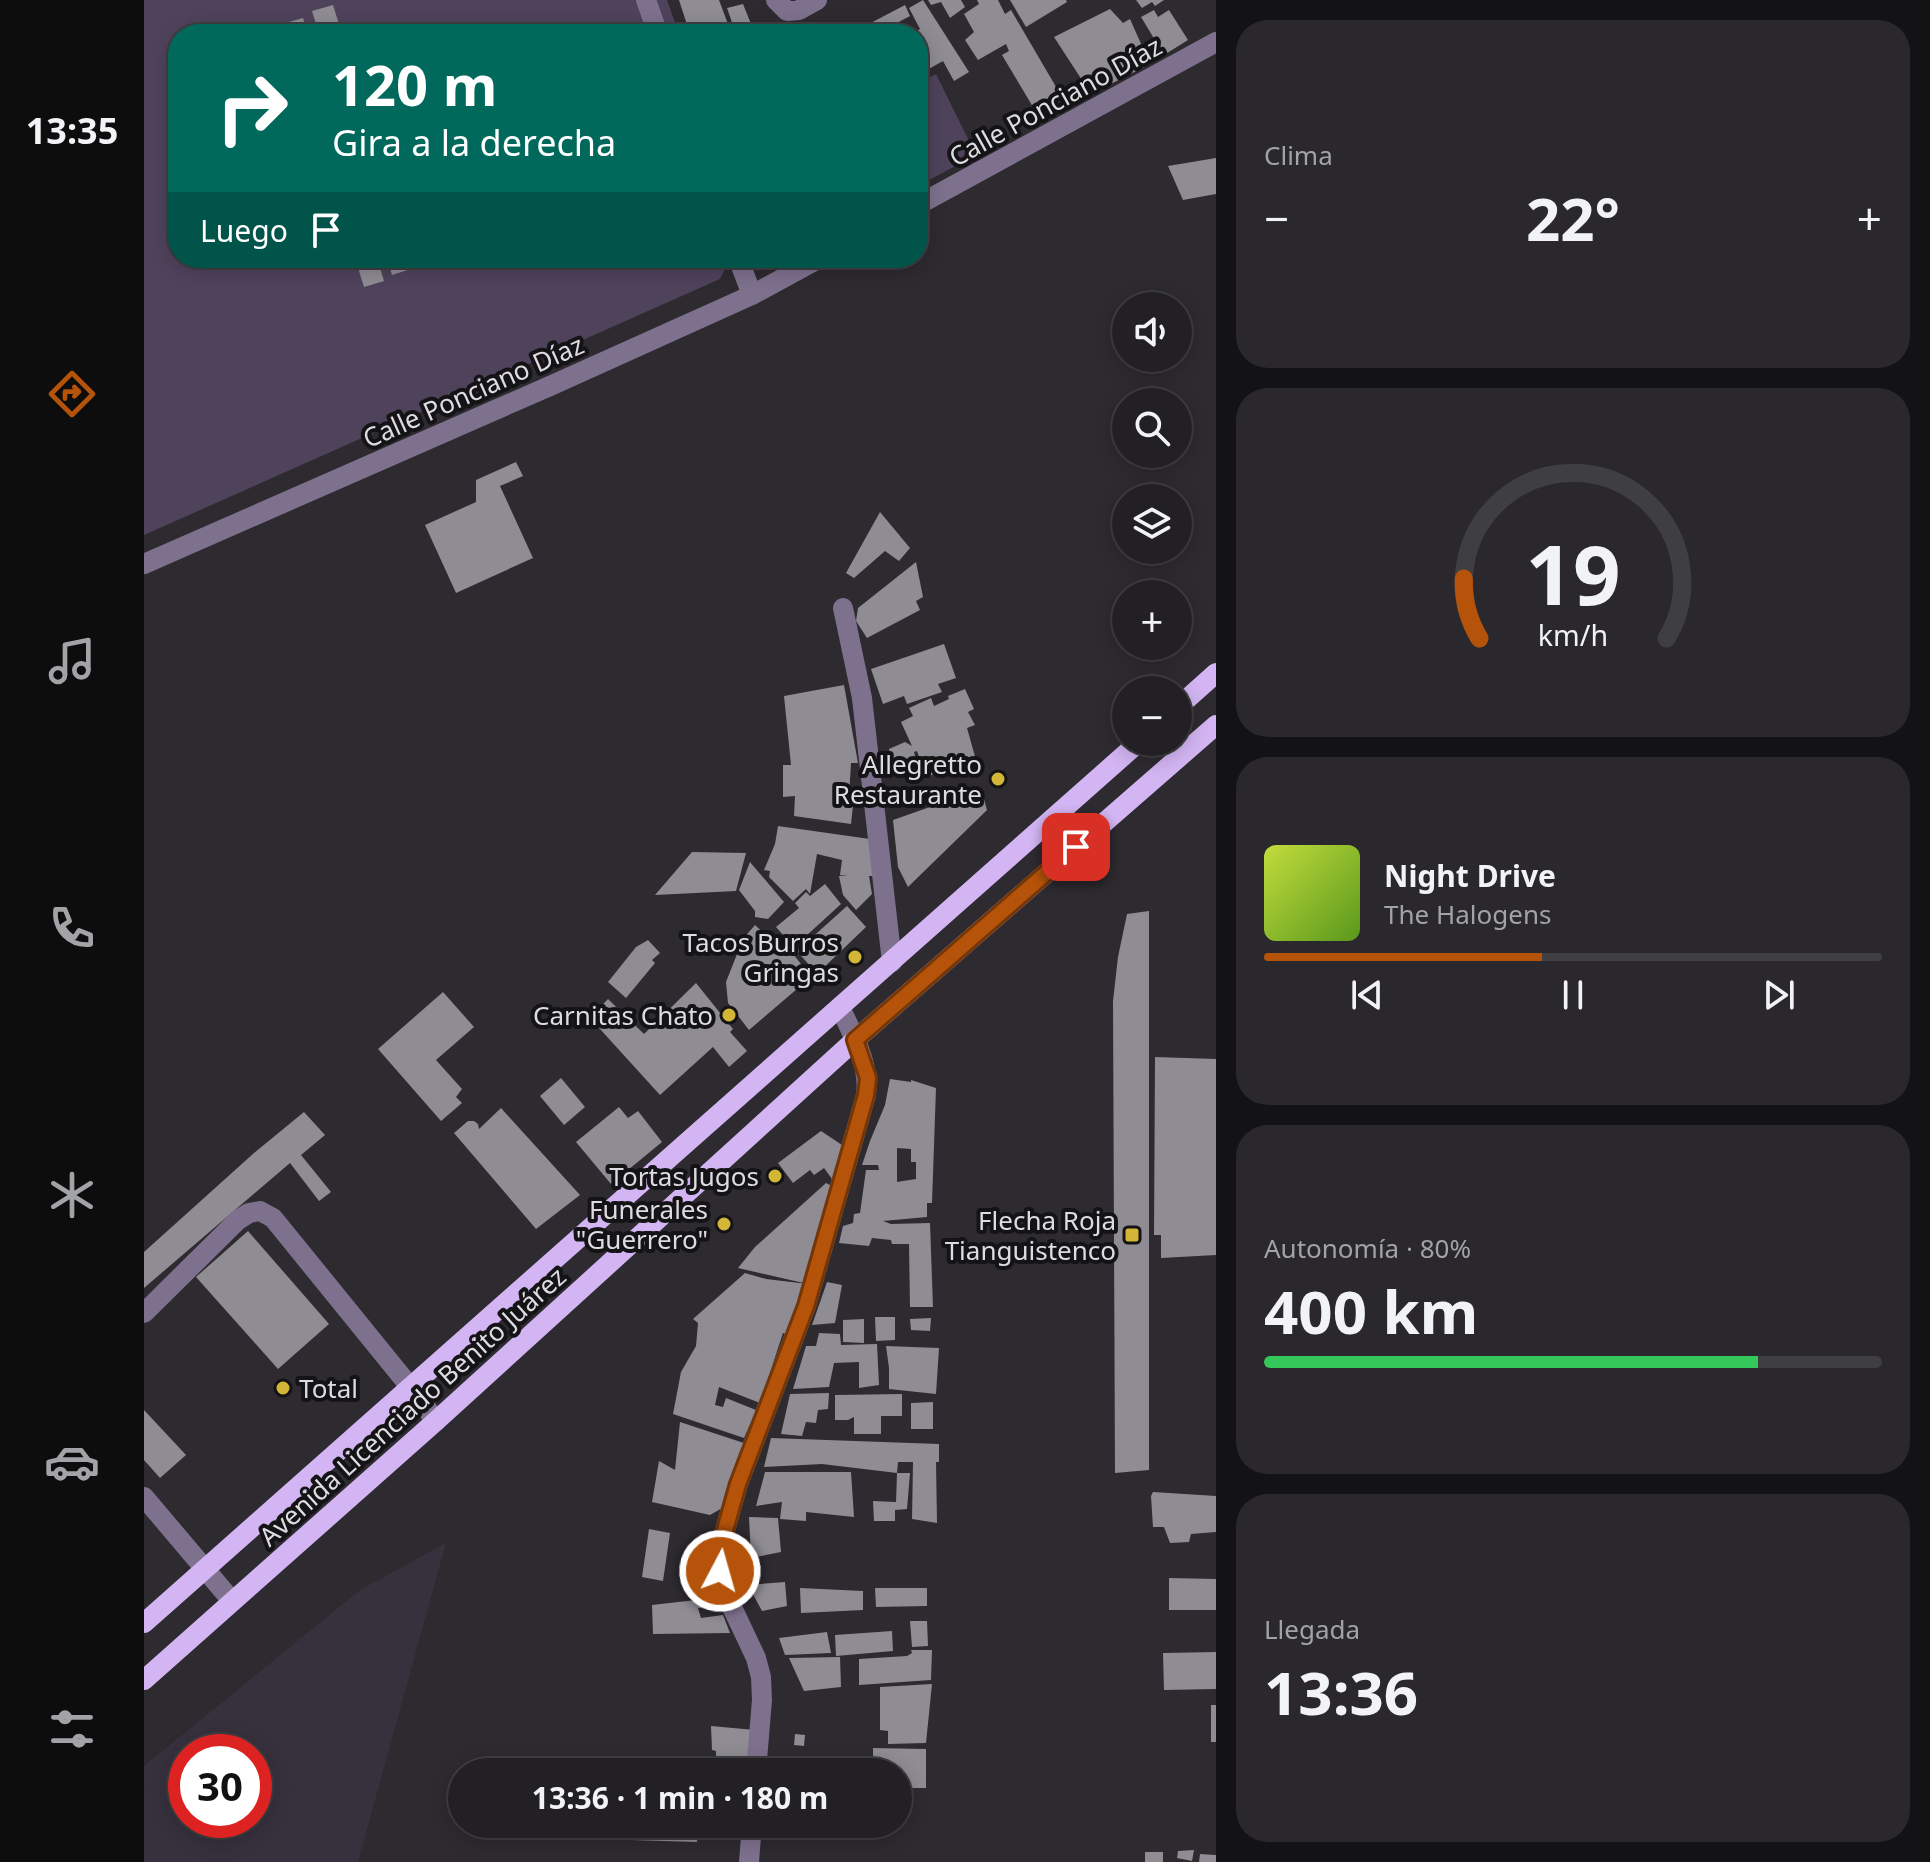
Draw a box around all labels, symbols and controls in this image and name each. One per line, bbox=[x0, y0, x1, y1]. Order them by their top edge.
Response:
street label: Calle Ponciano Díaz bbox=[942, 28, 1168, 174]
text: 120 m bbox=[332, 46, 497, 122]
icon: right bbox=[200, 56, 304, 160]
text: 13:35 bbox=[26, 106, 118, 155]
text: Gira a la derecha bbox=[332, 118, 616, 167]
text: Clima bbox=[1264, 137, 1333, 173]
text: 22° bbox=[1526, 177, 1620, 259]
text: − bbox=[1264, 188, 1289, 248]
text: + bbox=[1857, 188, 1882, 248]
icon: arrive bbox=[304, 208, 348, 252]
text: Luego bbox=[200, 210, 288, 251]
map controls bbox=[1112, 292, 1192, 756]
button: sound bbox=[1112, 292, 1192, 372]
street label: Calle Ponciano Díaz bbox=[357, 326, 589, 456]
icon: directions bbox=[44, 366, 100, 422]
button: search bbox=[1112, 388, 1192, 468]
button: layers bbox=[1112, 484, 1192, 564]
text: 19 bbox=[1525, 515, 1621, 628]
button: + bbox=[1112, 580, 1192, 660]
text: km/h bbox=[1538, 615, 1608, 654]
icon: music bbox=[44, 633, 100, 689]
button: − bbox=[1112, 676, 1192, 756]
place label: Allegretto Restaurante bbox=[834, 746, 982, 812]
marker: Allegretto Restaurante bbox=[989, 770, 1007, 788]
pin bbox=[1042, 813, 1110, 881]
icon: arrive bbox=[1054, 825, 1098, 869]
text: Night Drive bbox=[1384, 855, 1556, 896]
text: The Halogens bbox=[1384, 896, 1551, 932]
icon: phone bbox=[44, 900, 100, 956]
place label: Tacos Burros Gringas bbox=[683, 924, 839, 990]
marker: Tacos Burros Gringas bbox=[846, 948, 864, 966]
icon: previous bbox=[1345, 973, 1389, 1017]
icon: pause bbox=[1551, 973, 1595, 1017]
icon: next bbox=[1757, 973, 1801, 1017]
place label: Carnitas Chato bbox=[533, 997, 713, 1033]
marker: Carnitas Chato bbox=[720, 1006, 738, 1024]
place label: Tortas Jugos bbox=[609, 1158, 759, 1194]
icon: climate bbox=[44, 1167, 100, 1223]
marker: Tortas Jugos bbox=[766, 1167, 784, 1185]
place label: Funerales "Guerrero" bbox=[576, 1191, 708, 1257]
place label: Flecha Roja Tianguistenco bbox=[945, 1202, 1116, 1268]
marker: Funerales "Guerrero" bbox=[715, 1215, 733, 1233]
marker: Flecha Roja Tianguistenco bbox=[1123, 1226, 1141, 1244]
text: Autonomía · 80% bbox=[1264, 1230, 1471, 1266]
street label: Avenida Licenciado Benito Juárez bbox=[251, 1258, 573, 1554]
text: 400 km bbox=[1264, 1270, 1478, 1352]
place label: Total bbox=[299, 1370, 358, 1406]
marker: Total bbox=[274, 1379, 292, 1397]
icon: car bbox=[44, 1434, 100, 1490]
position arrow bbox=[678, 1529, 762, 1613]
text: Llegada bbox=[1264, 1611, 1360, 1647]
text: 13:36 bbox=[1264, 1651, 1418, 1733]
icon: filters bbox=[44, 1701, 100, 1757]
speed limit sign: 30 bbox=[168, 1734, 272, 1838]
text: 13:36 · 1 min · 180 m bbox=[532, 1777, 828, 1818]

